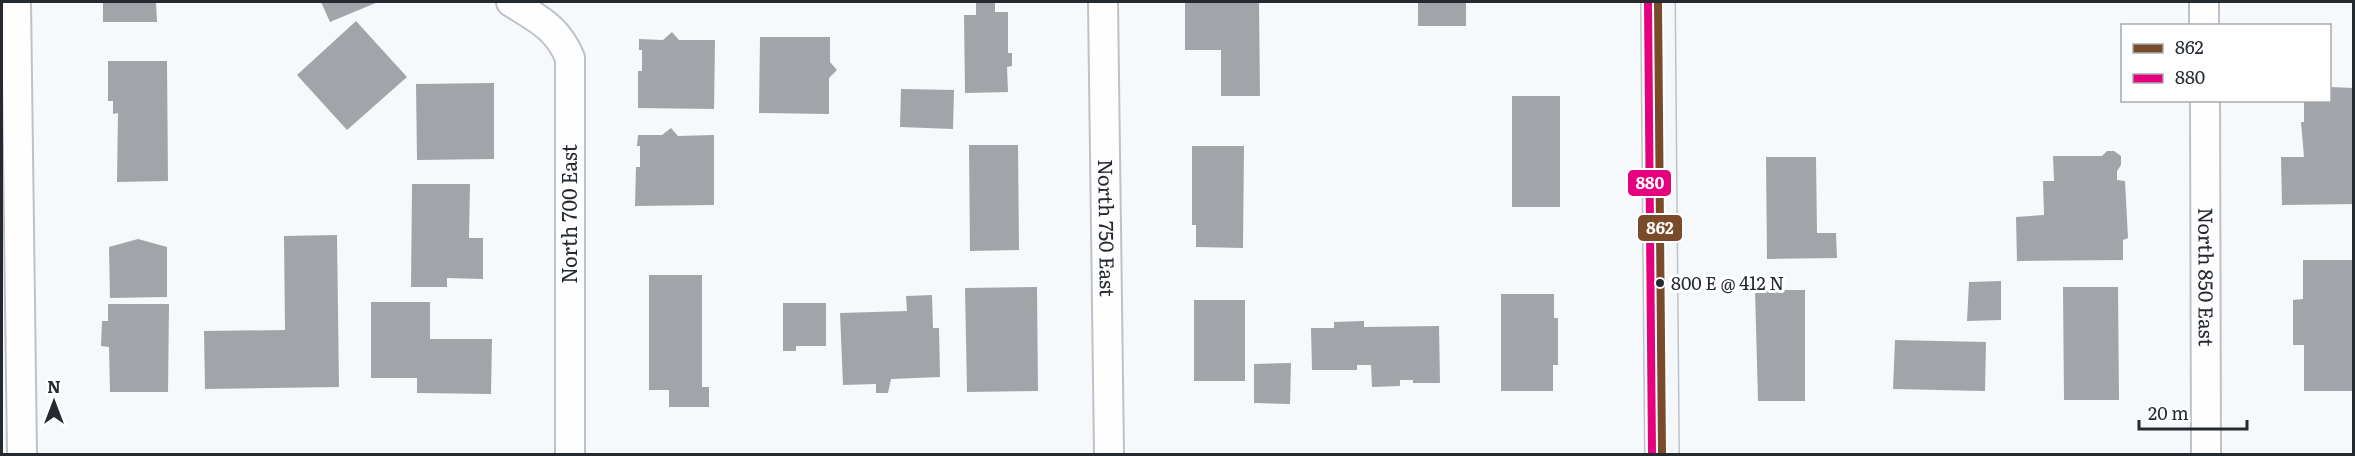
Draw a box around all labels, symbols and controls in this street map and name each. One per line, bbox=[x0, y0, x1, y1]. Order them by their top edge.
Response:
legend bbox=[2121, 24, 2331, 102]
text: 862 bbox=[2175, 33, 2204, 60]
text: 880 bbox=[2175, 63, 2205, 90]
street label: North 700 East bbox=[553, 144, 583, 284]
street label: North 750 East bbox=[1092, 159, 1124, 297]
line badge: 880 bbox=[1627, 169, 1672, 197]
text: 880 bbox=[1636, 170, 1664, 194]
street label: North 850 East bbox=[2192, 207, 2223, 347]
line badge: 862 bbox=[1637, 214, 1683, 242]
text: 862 bbox=[1646, 215, 1674, 239]
place label: 800 E @ 412 N bbox=[1671, 269, 1784, 296]
marker: 800 E @ 412 N bbox=[1654, 277, 1666, 289]
north arrow bbox=[24, 372, 84, 432]
text: N bbox=[47, 374, 61, 398]
scale bar bbox=[2139, 393, 2247, 431]
text: 20 m bbox=[2148, 399, 2189, 426]

